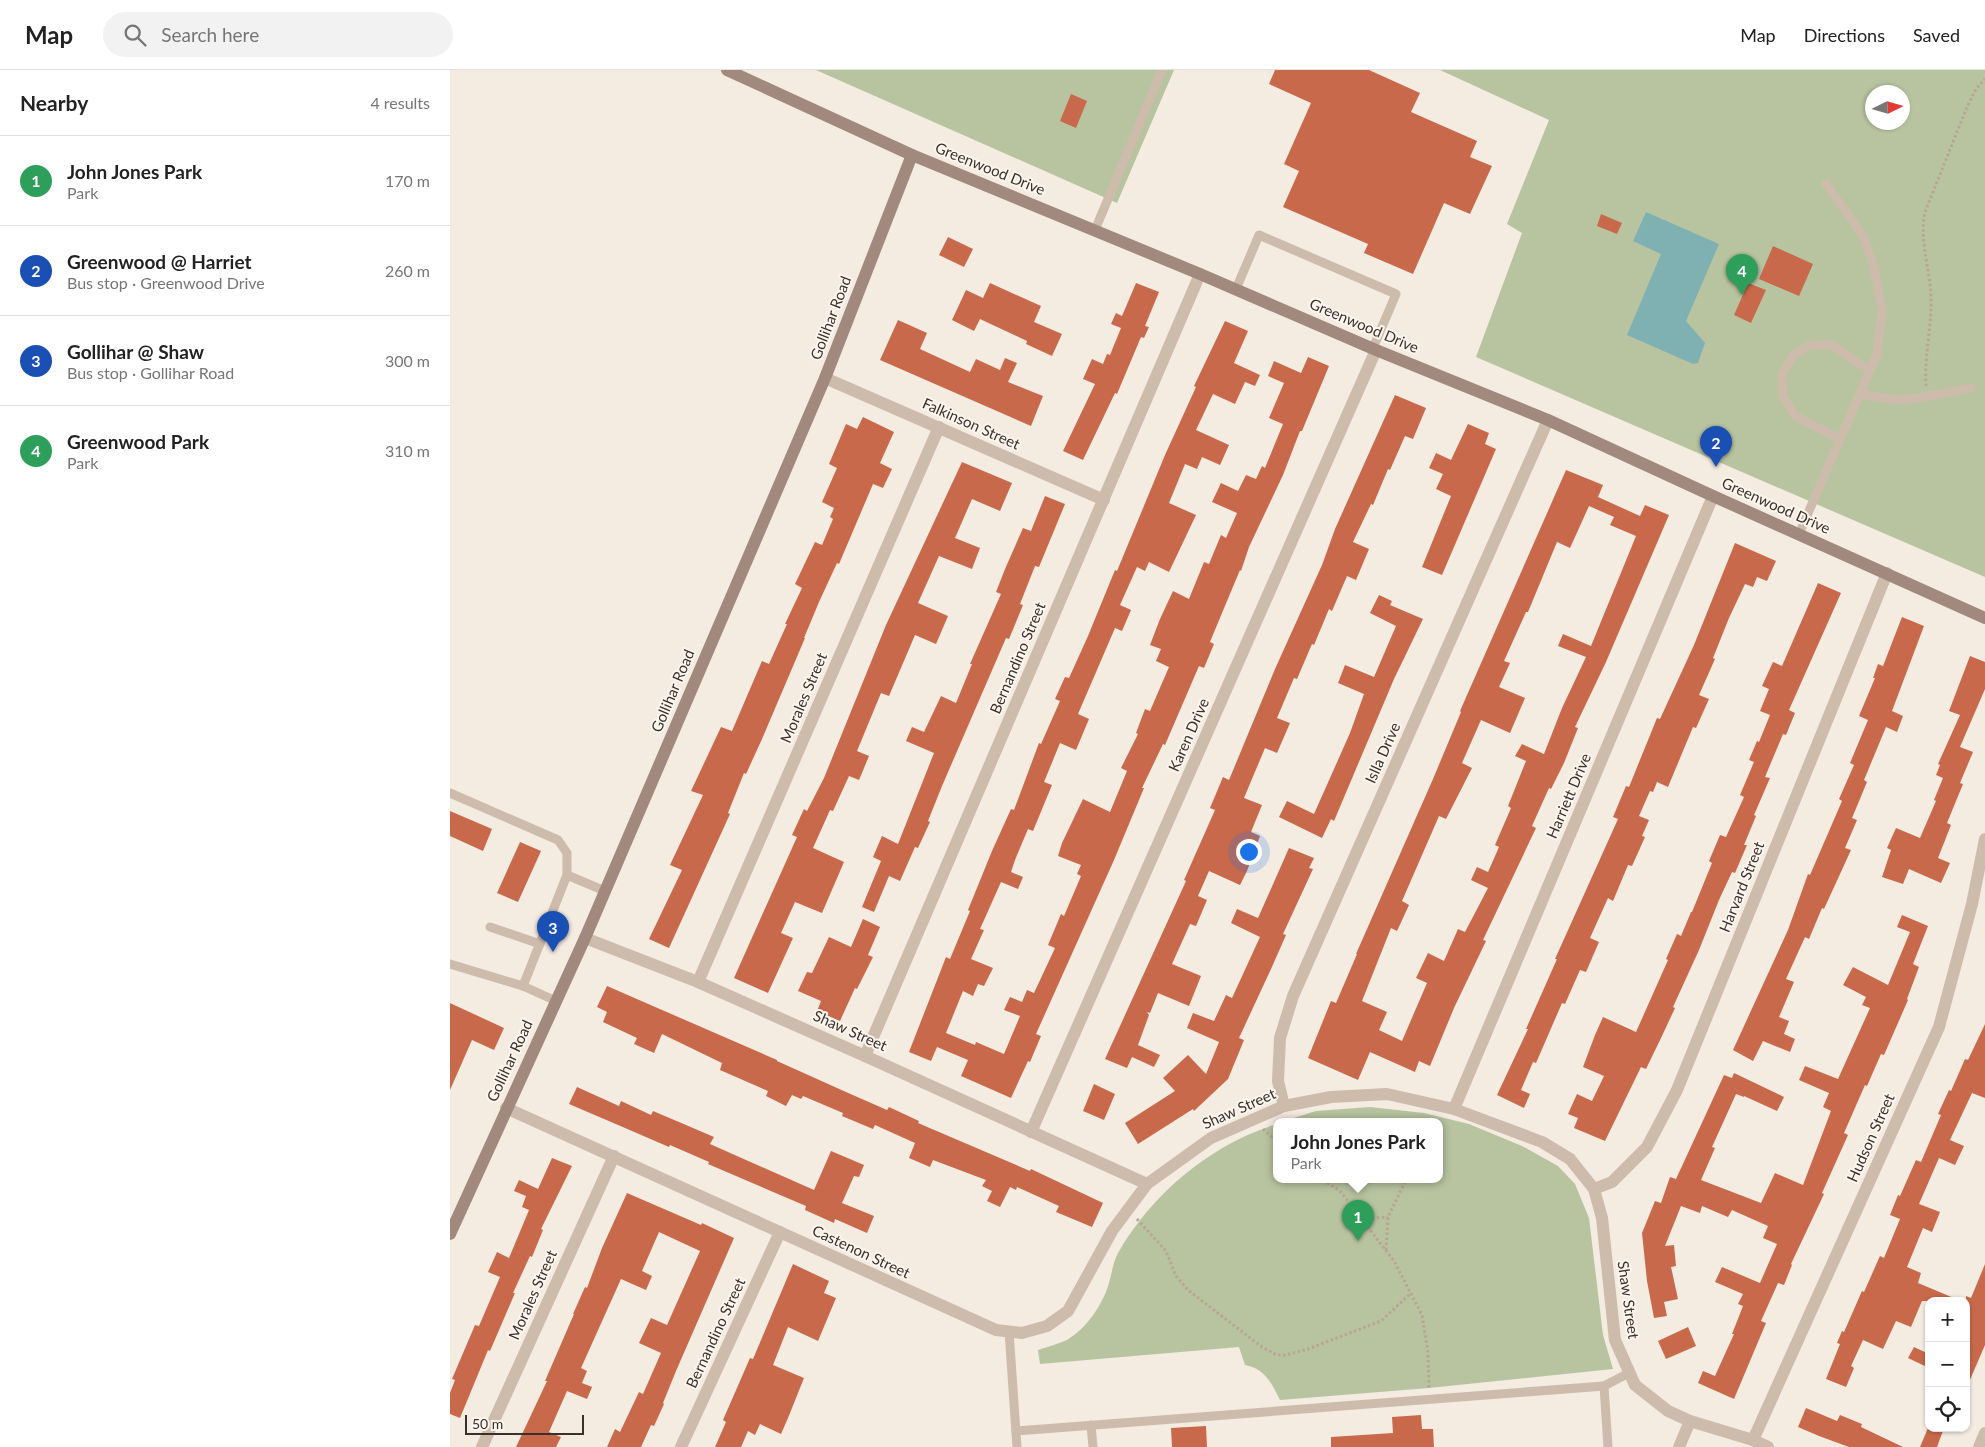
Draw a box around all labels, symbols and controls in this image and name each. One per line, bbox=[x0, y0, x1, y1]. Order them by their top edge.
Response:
search box bbox=[103, 12, 453, 57]
text: Map bbox=[25, 20, 73, 49]
icon: search bbox=[121, 21, 149, 49]
text: Search here bbox=[161, 23, 259, 46]
text: Map bbox=[1740, 24, 1776, 46]
text: Directions bbox=[1804, 24, 1885, 46]
text: Saved bbox=[1913, 24, 1960, 46]
north arrow bbox=[1865, 85, 1910, 130]
text: Nearby bbox=[20, 90, 88, 115]
text: 4 results bbox=[370, 93, 430, 112]
street label: Greenwood Drive bbox=[933, 138, 1048, 198]
text: John Jones Park bbox=[67, 160, 202, 183]
text: 1 bbox=[31, 171, 41, 190]
text: 170 m bbox=[385, 171, 430, 190]
text: Park bbox=[67, 183, 98, 202]
text: Greenwood @ Harriet bbox=[67, 250, 252, 273]
pin: 4 bbox=[1726, 254, 1758, 295]
text: 2 bbox=[31, 261, 41, 280]
text: 260 m bbox=[385, 261, 430, 280]
text: Bus stop · Greenwood Drive bbox=[67, 273, 265, 292]
street label: Gollihar Road bbox=[806, 273, 854, 362]
street label: Greenwood Drive bbox=[1307, 294, 1422, 356]
text: Gollihar @ Shaw bbox=[67, 340, 204, 363]
text: 3 bbox=[31, 351, 41, 370]
text: 300 m bbox=[385, 351, 430, 370]
text: Bus stop · Gollihar Road bbox=[67, 363, 234, 382]
street label: Falkinson Street bbox=[920, 394, 1023, 453]
pin: 2 bbox=[1700, 426, 1732, 467]
text: Greenwood Park bbox=[67, 430, 209, 453]
text: 4 bbox=[31, 441, 41, 460]
text: 310 m bbox=[385, 441, 430, 460]
text: Park bbox=[67, 453, 98, 472]
street label: Greenwood Drive bbox=[1719, 473, 1834, 537]
street label: Bernandino Street bbox=[985, 599, 1049, 716]
street label: Gollihar Road bbox=[647, 647, 698, 735]
street label: Morales Street bbox=[776, 649, 830, 745]
street label: Karen Drive bbox=[1164, 695, 1212, 774]
street label: Islla Drive bbox=[1361, 719, 1403, 786]
street label: Harriett Drive bbox=[1542, 750, 1594, 841]
street label: Harvard Street bbox=[1715, 838, 1768, 935]
your location bbox=[1236, 839, 1262, 865]
pin: 3 bbox=[537, 911, 569, 952]
street label: Shaw Street bbox=[811, 1006, 891, 1055]
street label: Gollihar Road bbox=[482, 1017, 536, 1104]
street label: Shaw Street bbox=[1199, 1084, 1279, 1132]
street label: Hudson Street bbox=[1843, 1090, 1898, 1185]
popup bbox=[1273, 1118, 1443, 1183]
text: John Jones Park bbox=[1290, 1130, 1426, 1153]
text: Park bbox=[1290, 1153, 1322, 1172]
pin: 1 bbox=[1342, 1200, 1374, 1241]
street label: Castenon Street bbox=[810, 1221, 914, 1282]
street label: Morales Street bbox=[504, 1246, 560, 1342]
street label: Shaw Street bbox=[1615, 1260, 1643, 1341]
street label: Bernandino Street bbox=[682, 1274, 749, 1390]
map controls bbox=[1925, 1297, 1970, 1432]
button: + bbox=[1925, 1297, 1970, 1342]
button: − bbox=[1925, 1342, 1970, 1387]
button: locate bbox=[1925, 1387, 1970, 1432]
scale bar bbox=[465, 1412, 584, 1435]
text: 50 m bbox=[472, 1415, 503, 1432]

